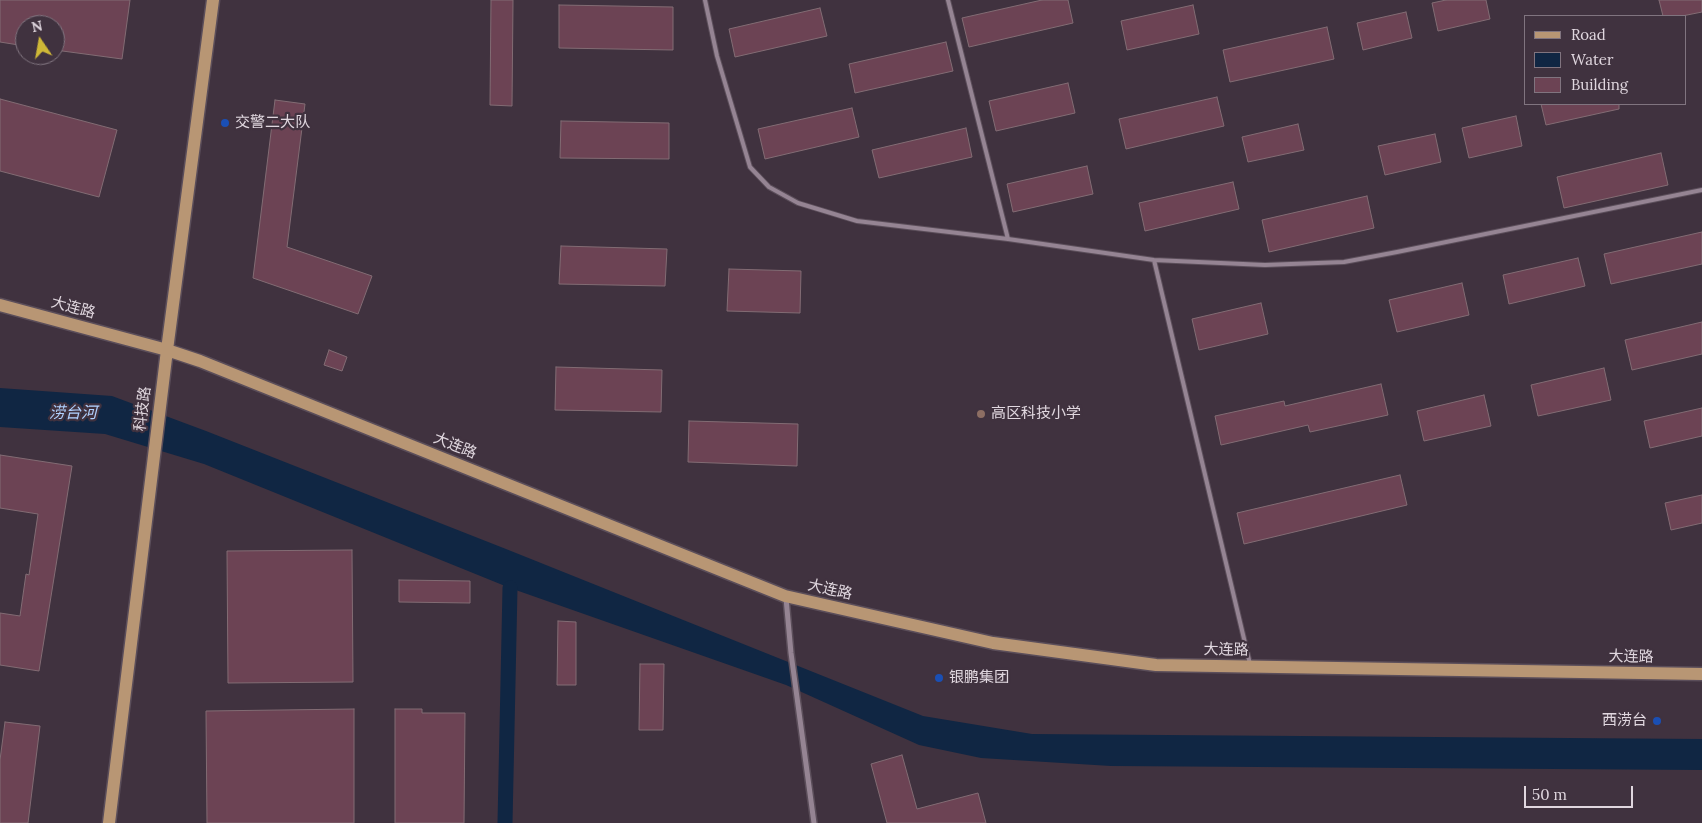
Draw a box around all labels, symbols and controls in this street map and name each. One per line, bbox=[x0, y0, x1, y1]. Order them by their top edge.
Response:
north arrow bbox=[15, 15, 65, 65]
legend bbox=[1524, 15, 1687, 105]
text: N bbox=[30, 16, 44, 36]
text: Road bbox=[1571, 25, 1606, 44]
text: Water bbox=[1571, 50, 1613, 69]
text: Building bbox=[1571, 75, 1628, 94]
place label: 交警二大队 bbox=[235, 114, 310, 132]
marker: 交警二大队 bbox=[219, 117, 231, 129]
street label: 大连路 bbox=[49, 293, 97, 323]
street label: 科技路 bbox=[131, 386, 155, 432]
water label: 涝台河 bbox=[49, 403, 97, 423]
place label: 高区科技小学 bbox=[991, 405, 1081, 423]
marker: 高区科技小学 bbox=[975, 408, 987, 420]
street label: 大连路 bbox=[431, 429, 479, 463]
street label: 大连路 bbox=[806, 576, 854, 604]
street label: 大连路 bbox=[1203, 641, 1249, 659]
street label: 大连路 bbox=[1608, 648, 1654, 666]
place label: 银鹏集团 bbox=[949, 669, 1009, 687]
marker: 银鹏集团 bbox=[933, 672, 945, 684]
place label: 西涝台 bbox=[1602, 712, 1647, 730]
marker: 西涝台 bbox=[1651, 715, 1663, 727]
scale bar bbox=[1527, 776, 1636, 808]
text: 50 m bbox=[1532, 785, 1567, 804]

